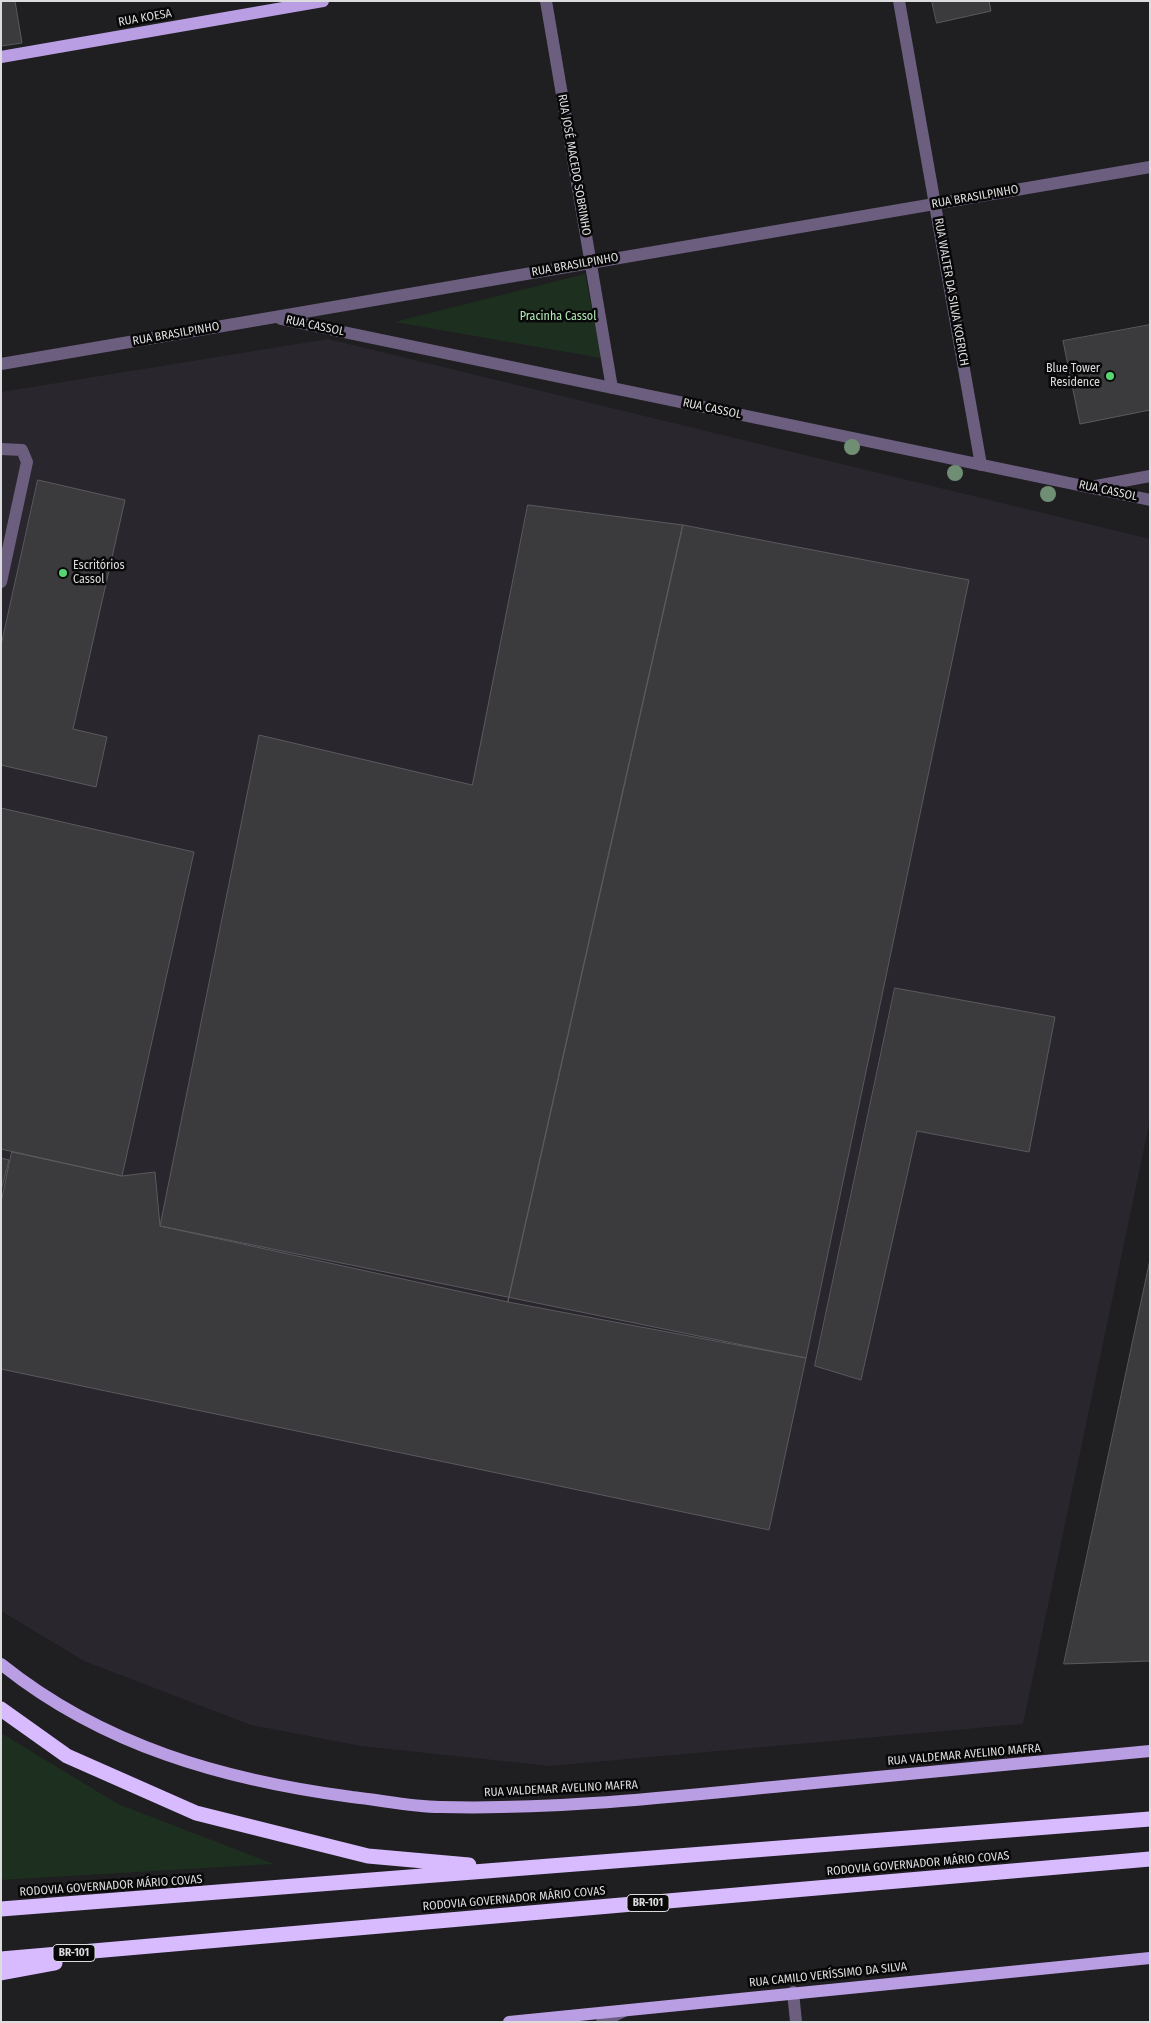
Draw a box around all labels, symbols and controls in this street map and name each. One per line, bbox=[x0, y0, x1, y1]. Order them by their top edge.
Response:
street label: RUA KOESA bbox=[117, 6, 173, 30]
street label: RUA JOSÉ MACEDO SOBRINHO bbox=[554, 93, 594, 237]
street label: RUA BRASILPINHO bbox=[930, 182, 1020, 212]
street label: RUA WALTER DA SILVA KOERICH bbox=[931, 217, 971, 367]
street label: RUA BRASILPINHO bbox=[530, 250, 620, 280]
park label: Pracinha Cassol bbox=[520, 310, 596, 324]
street label: RUA CASSOL bbox=[284, 313, 346, 339]
street label: RUA BRASILPINHO bbox=[131, 319, 221, 349]
place label: Blue Tower Residence bbox=[1046, 362, 1100, 390]
marker: Blue Tower Residence bbox=[1104, 370, 1116, 382]
street label: RUA CASSOL bbox=[681, 396, 743, 422]
street label: RUA CASSOL bbox=[1077, 478, 1139, 504]
place label: Escritórios Cassol bbox=[73, 559, 125, 587]
marker: Escritórios Cassol bbox=[57, 567, 69, 579]
street label: RUA VALDEMAR AVELINO MAFRA bbox=[887, 1741, 1041, 1769]
street label: RUA VALDEMAR AVELINO MAFRA bbox=[484, 1778, 638, 1800]
street label: RODOVIA GOVERNADOR MÁRIO COVAS bbox=[826, 1849, 1010, 1879]
street label: RODOVIA GOVERNADOR MÁRIO COVAS bbox=[19, 1872, 203, 1900]
street label: RODOVIA GOVERNADOR MÁRIO COVAS bbox=[422, 1884, 606, 1914]
road number: BR-101 bbox=[627, 1895, 669, 1912]
road number: BR-101 bbox=[53, 1945, 95, 1962]
street label: RUA CAMILO VERÍSSIMO DA SILVA bbox=[748, 1960, 908, 1990]

